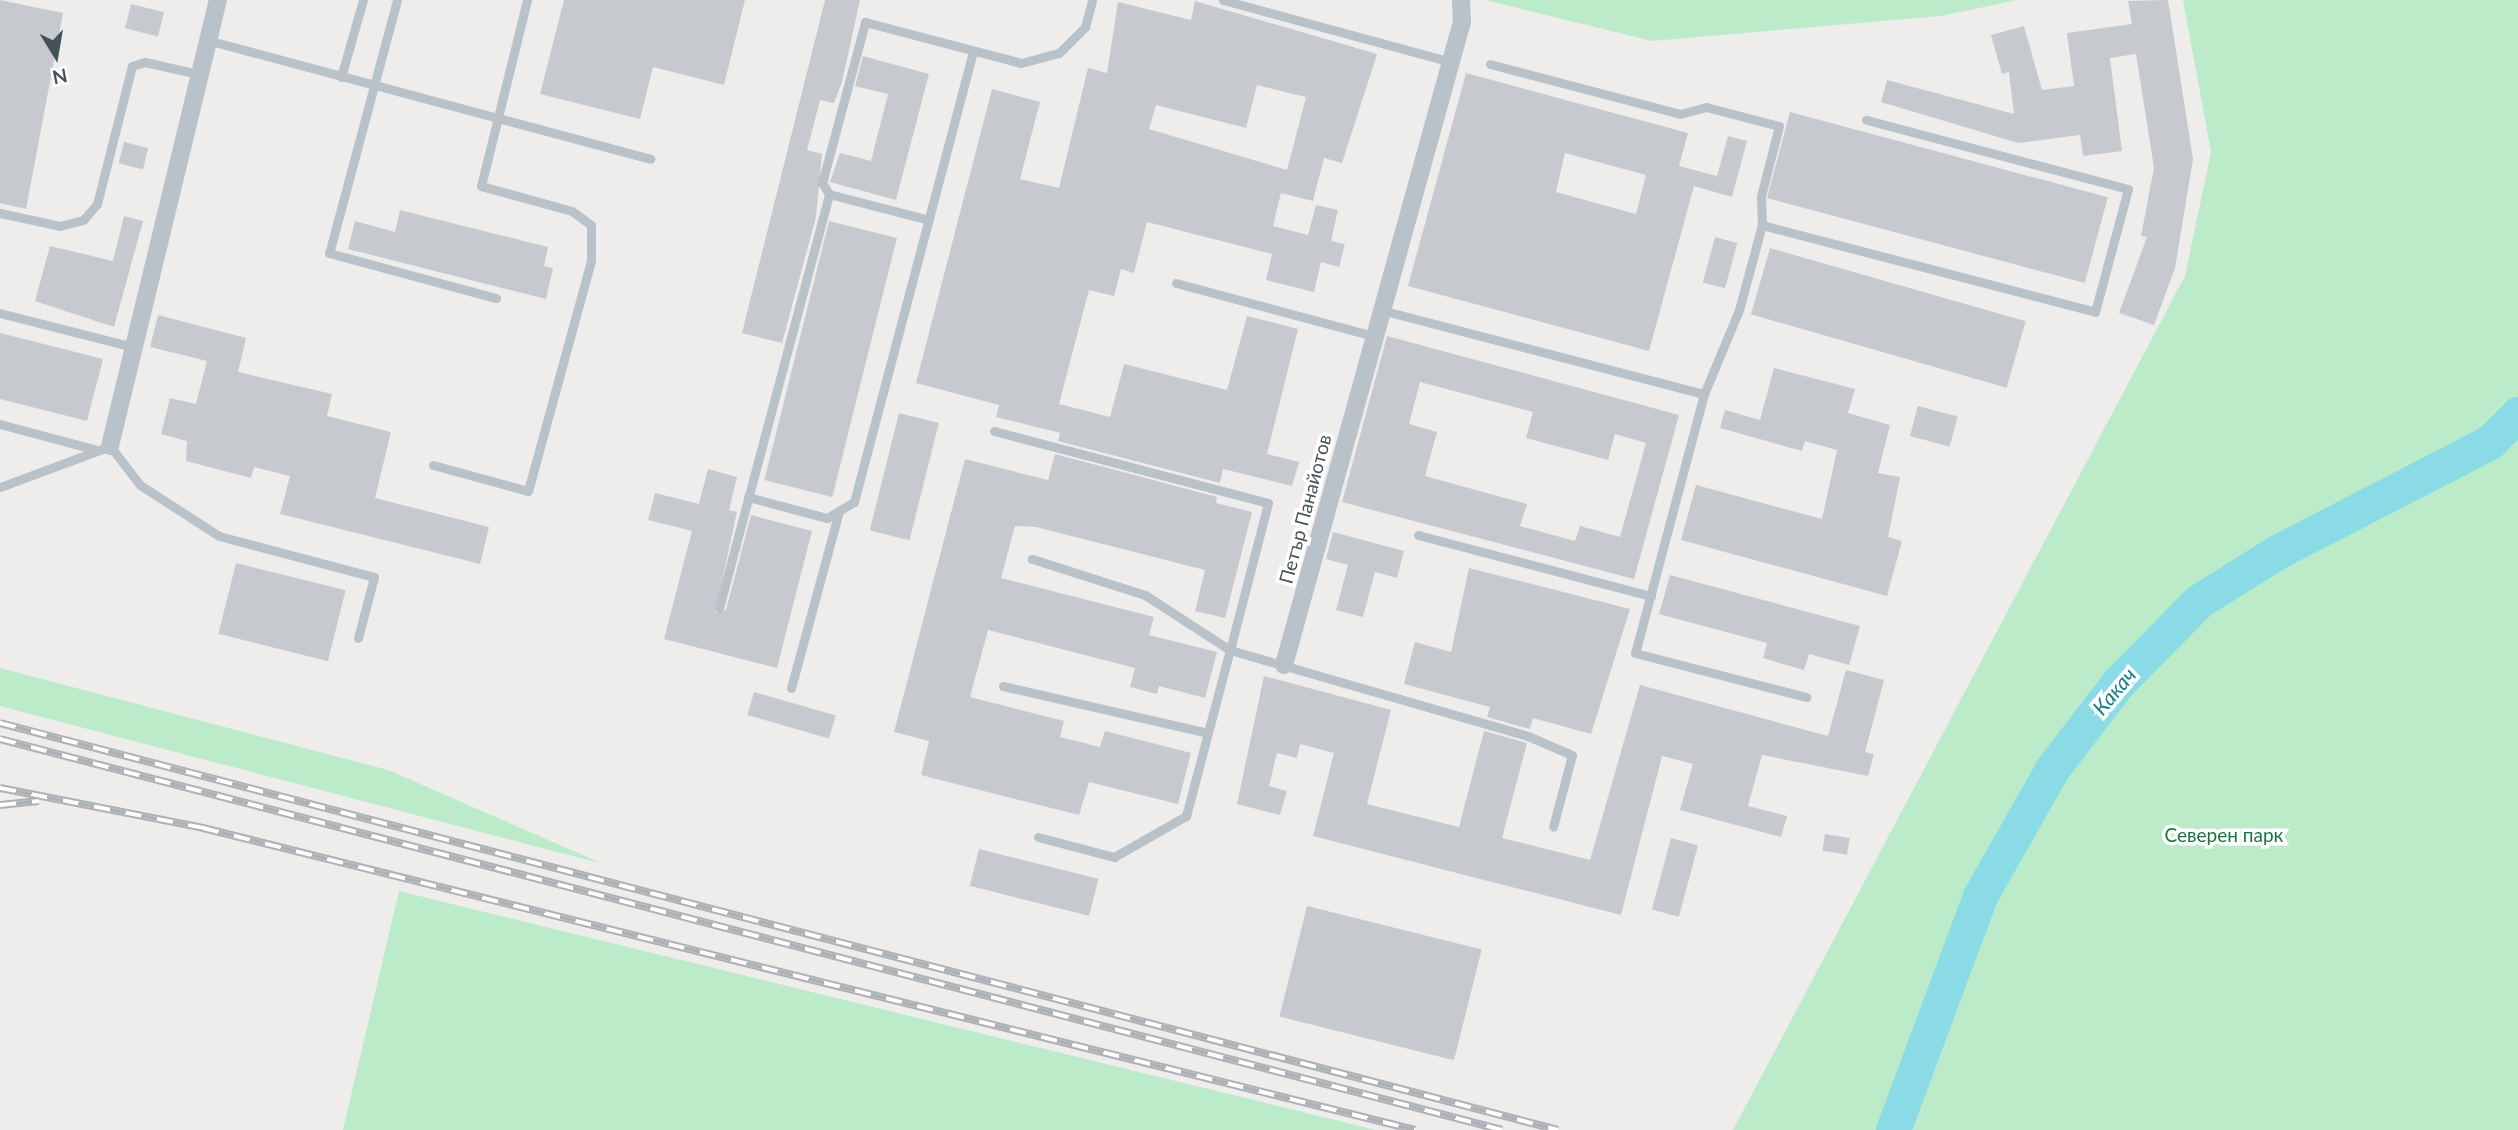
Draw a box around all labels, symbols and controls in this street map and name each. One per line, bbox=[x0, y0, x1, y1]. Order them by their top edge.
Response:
north arrow bbox=[21, 21, 91, 91]
text: N bbox=[51, 64, 69, 90]
street label: Петър Панайотов bbox=[1274, 432, 1336, 586]
water label: Какач bbox=[2087, 662, 2141, 720]
park label: Северен парк bbox=[2165, 824, 2283, 846]

